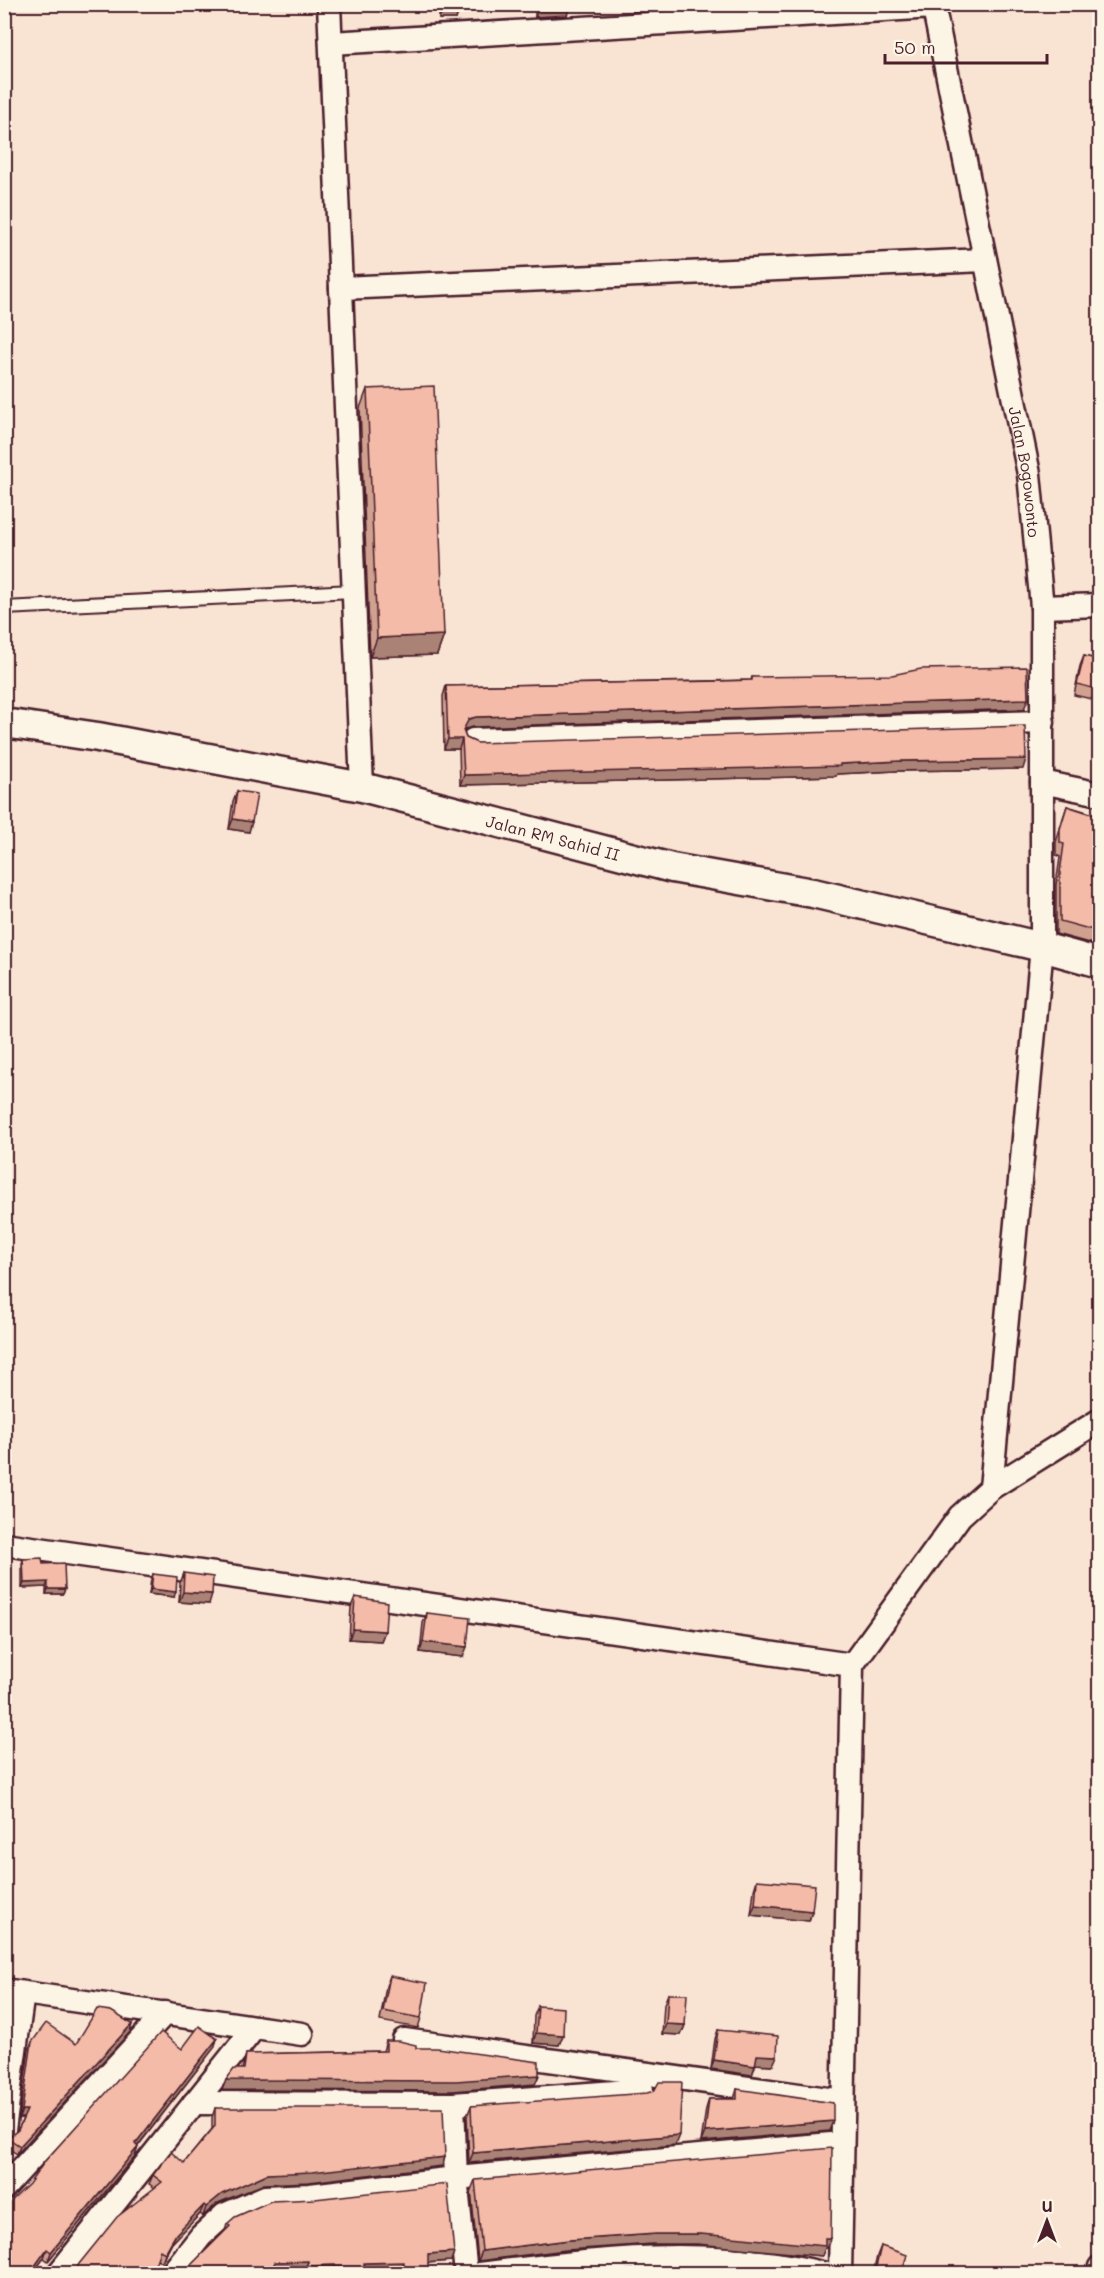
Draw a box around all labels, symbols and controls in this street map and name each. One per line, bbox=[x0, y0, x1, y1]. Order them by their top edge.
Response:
scale bar bbox=[885, 27, 1047, 65]
text: 50 m bbox=[894, 35, 936, 59]
street label: Jalan Bogowonto bbox=[1005, 404, 1046, 538]
street label: Jalan RM Sahid II bbox=[484, 809, 622, 864]
north arrow bbox=[1017, 2191, 1077, 2251]
text: U bbox=[1041, 2195, 1053, 2216]

